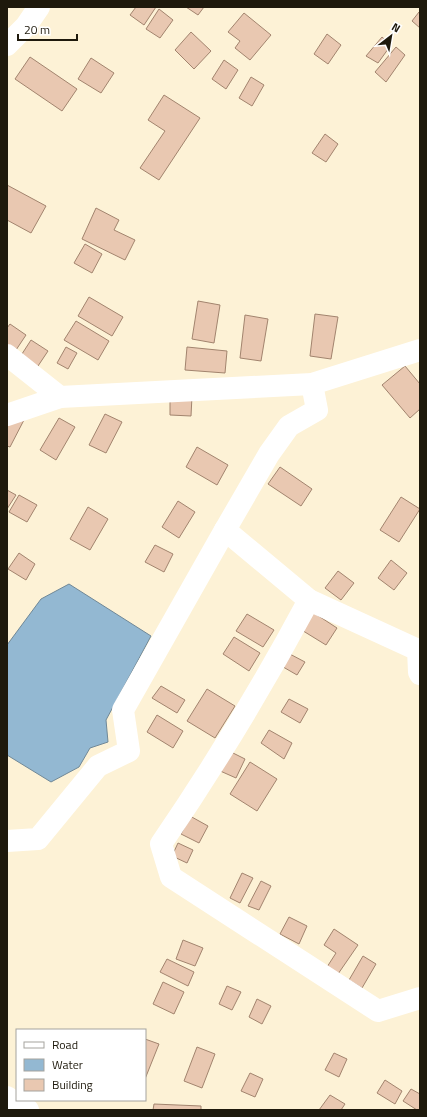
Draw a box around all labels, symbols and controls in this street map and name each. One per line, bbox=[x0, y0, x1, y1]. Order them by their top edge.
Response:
scale bar bbox=[18, 16, 77, 42]
north arrow bbox=[371, 16, 411, 56]
text: N bbox=[389, 19, 404, 36]
text: 20 m bbox=[24, 20, 50, 39]
legend bbox=[16, 1029, 146, 1101]
text: Road bbox=[52, 1035, 78, 1054]
text: Water bbox=[52, 1055, 83, 1074]
text: Building bbox=[52, 1075, 93, 1094]

